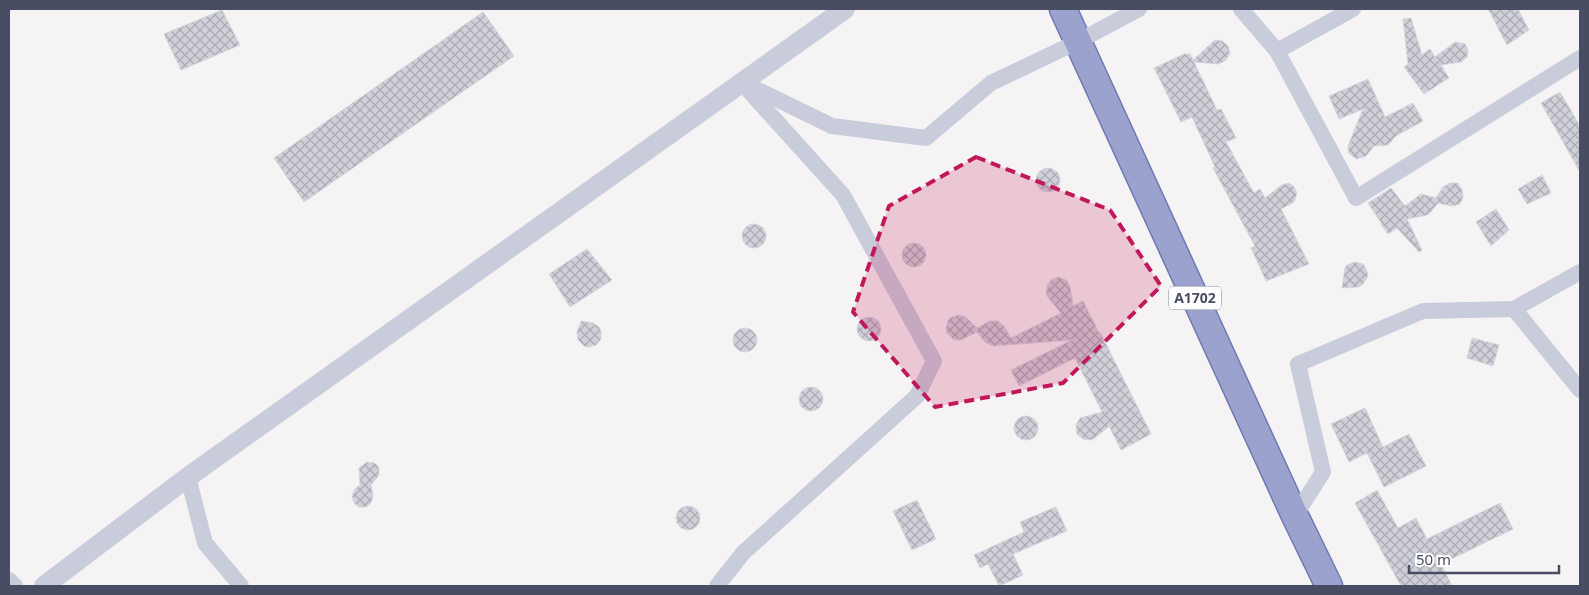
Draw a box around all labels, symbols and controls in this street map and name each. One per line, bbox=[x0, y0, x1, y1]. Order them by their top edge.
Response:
road number: A1702 bbox=[1169, 286, 1221, 310]
scale bar bbox=[1409, 542, 1559, 574]
text: 50 m bbox=[1416, 549, 1451, 569]

